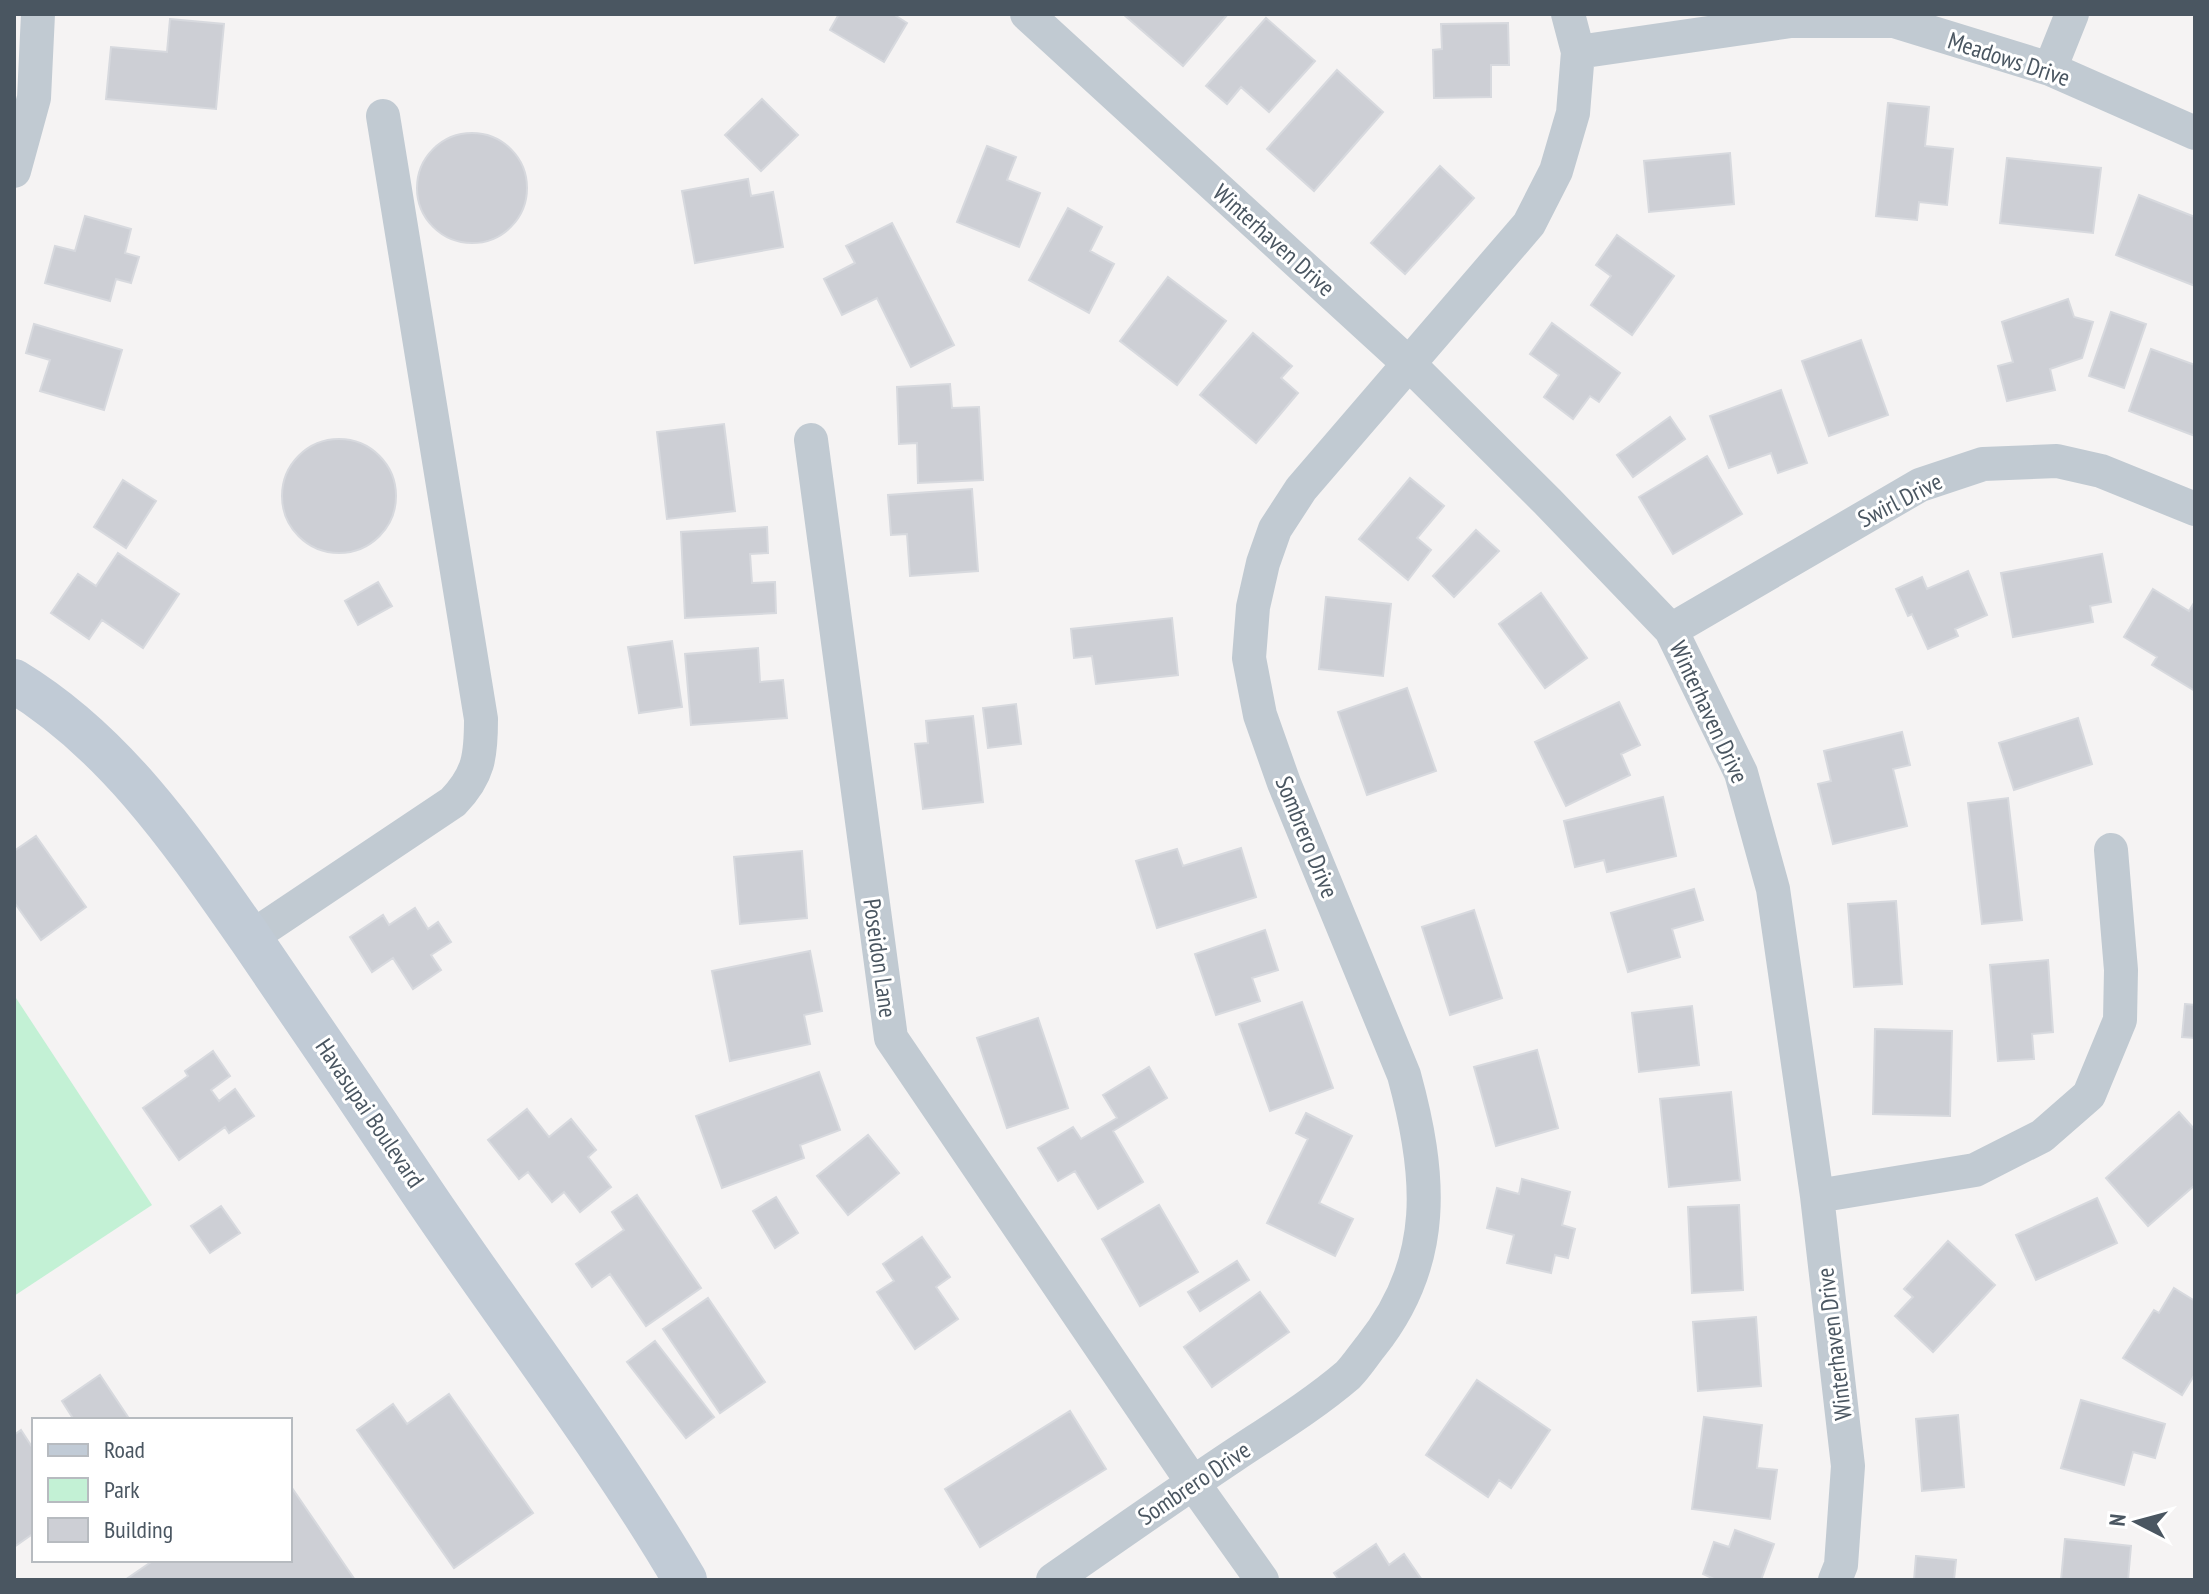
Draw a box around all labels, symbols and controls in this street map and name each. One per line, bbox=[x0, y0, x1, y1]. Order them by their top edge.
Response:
street label: Meadows Drive bbox=[1944, 25, 2074, 93]
street label: Winterhaven Drive bbox=[1207, 177, 1341, 303]
street label: Swirl Drive bbox=[1853, 466, 1947, 534]
street label: Winterhaven Drive bbox=[1663, 636, 1755, 788]
street label: Sombrero Drive bbox=[1269, 771, 1345, 903]
street label: Poseidon Lane bbox=[856, 897, 904, 1019]
street label: Havasupai Boulevard bbox=[309, 1032, 431, 1194]
street label: Winterhaven Drive bbox=[1809, 1266, 1859, 1422]
legend bbox=[32, 1418, 292, 1562]
text: Road bbox=[104, 1434, 145, 1465]
street label: Sombrero Drive bbox=[1132, 1434, 1256, 1532]
text: Park bbox=[104, 1474, 140, 1505]
north arrow bbox=[2097, 1482, 2177, 1562]
text: N bbox=[2103, 1513, 2132, 1527]
text: Building bbox=[104, 1514, 173, 1545]

